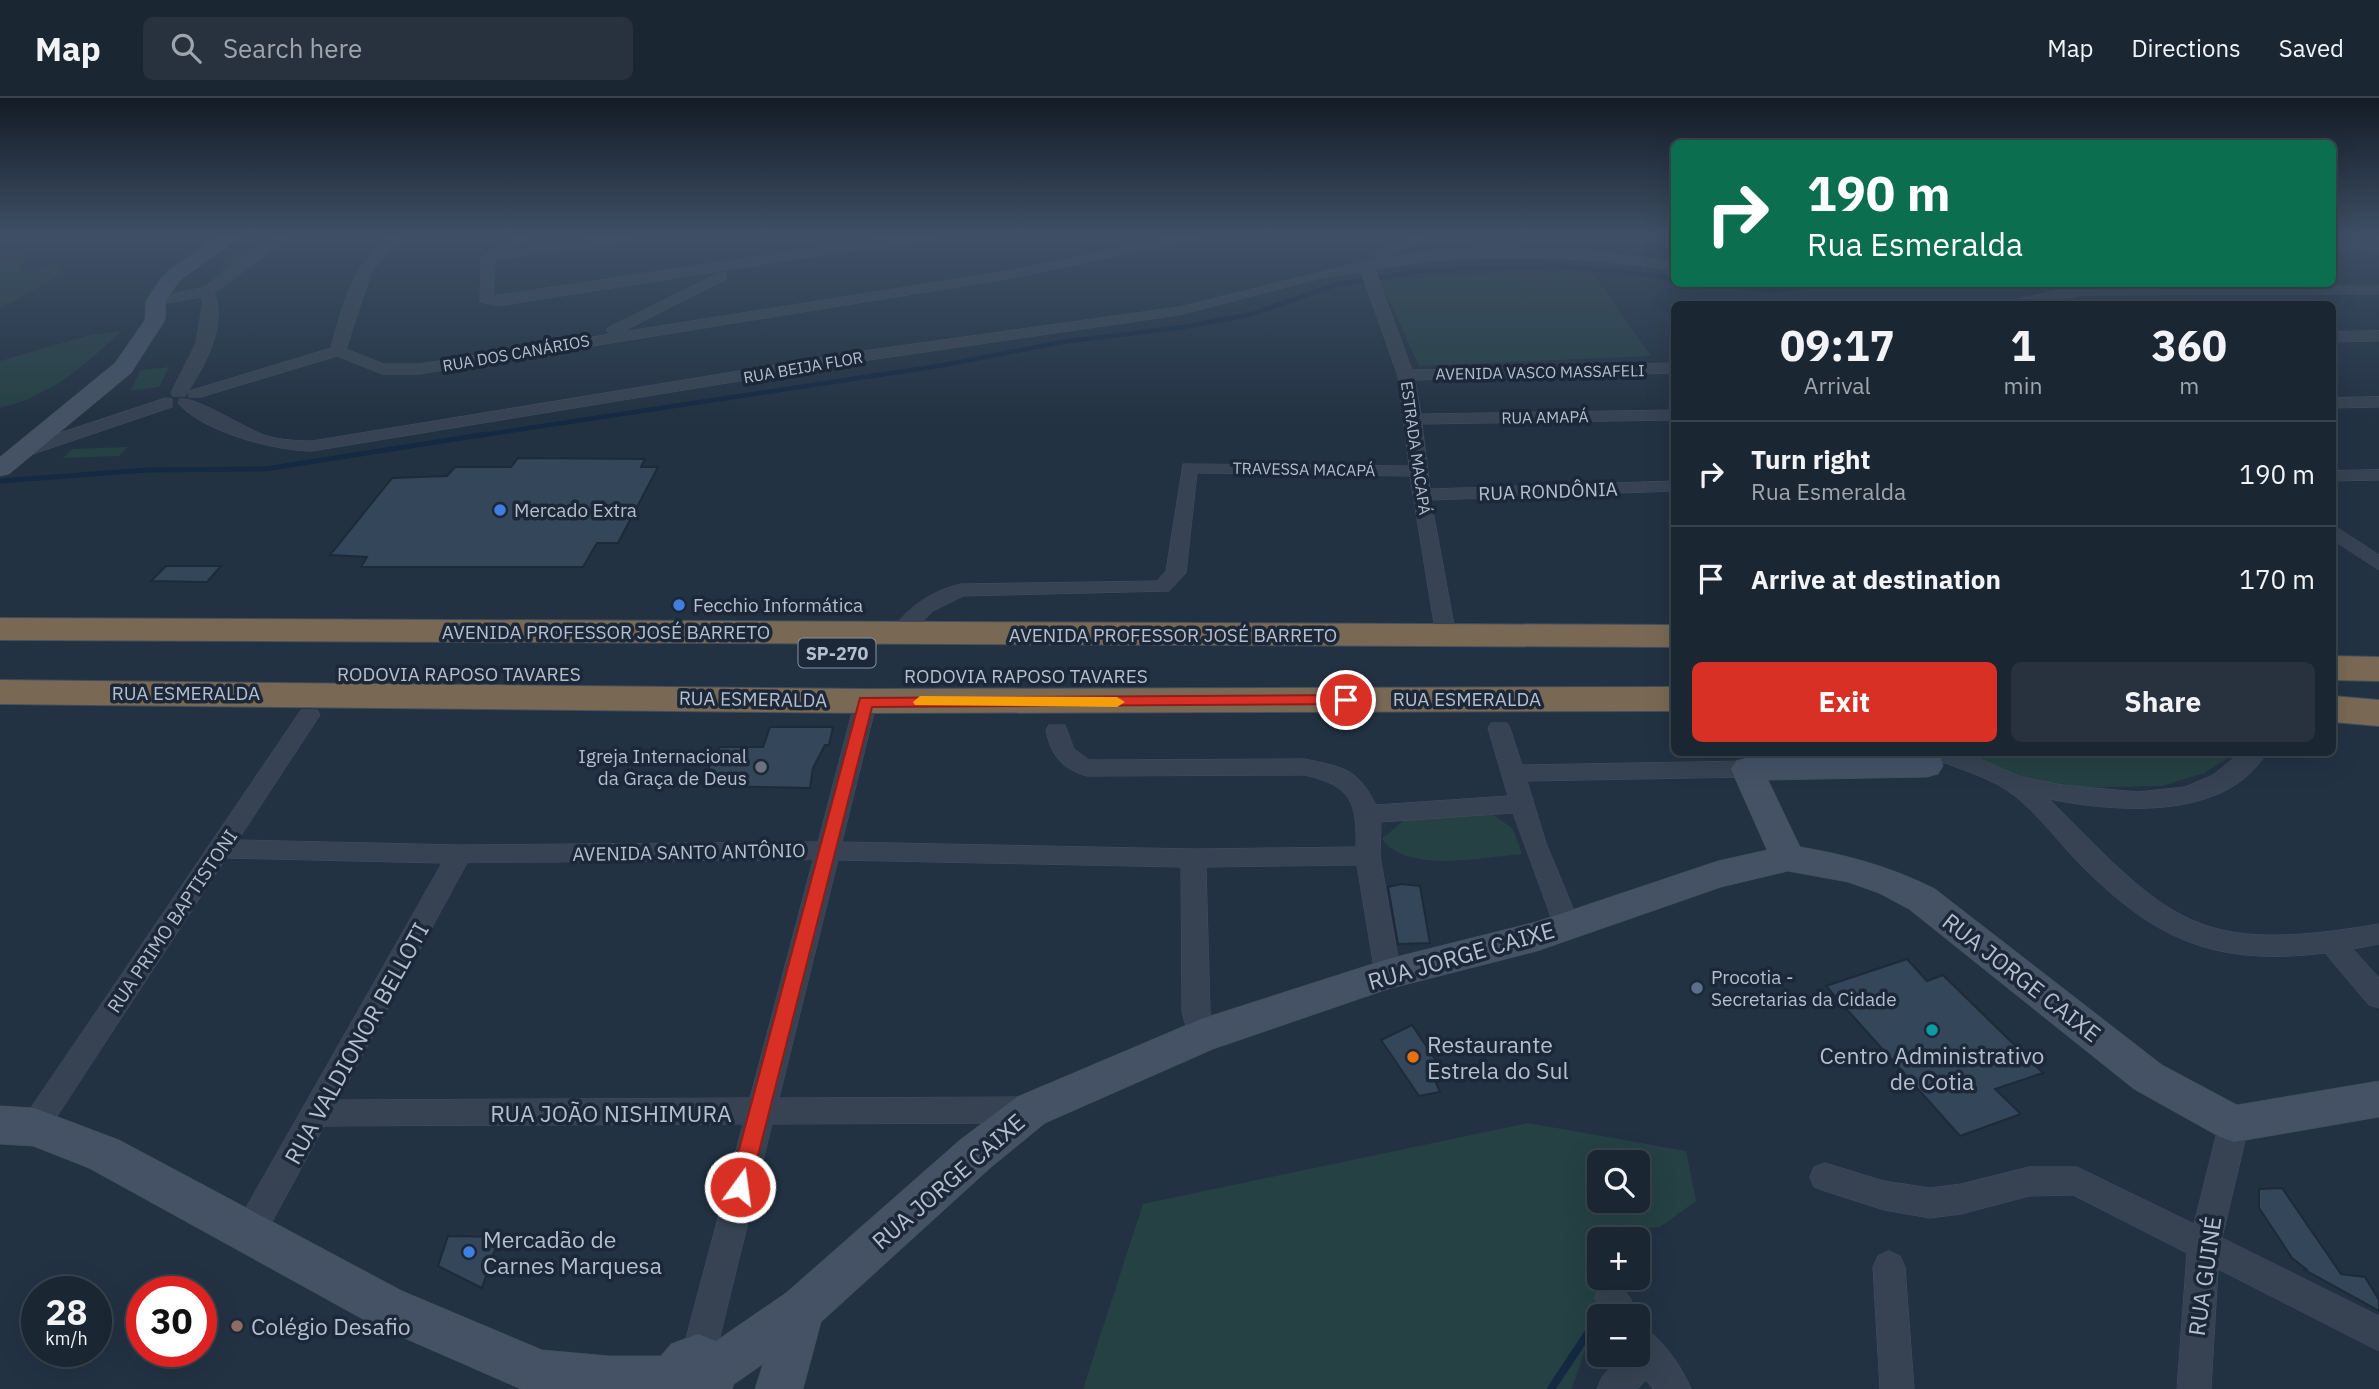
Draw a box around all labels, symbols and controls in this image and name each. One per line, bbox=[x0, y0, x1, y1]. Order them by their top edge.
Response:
search box bbox=[143, 17, 633, 80]
text: Map bbox=[35, 27, 101, 70]
icon: search bbox=[167, 29, 205, 67]
text: Search here bbox=[223, 31, 362, 65]
text: Map bbox=[2047, 32, 2093, 64]
text: Directions bbox=[2131, 32, 2241, 64]
text: Saved bbox=[2279, 32, 2344, 64]
text: 190 m bbox=[1807, 161, 1951, 224]
icon: right bbox=[1692, 168, 1783, 259]
text: Rua Esmeralda bbox=[1807, 223, 2023, 265]
text: 09:17 bbox=[1780, 318, 1895, 373]
text: 1 bbox=[2010, 318, 2036, 373]
text: 360 bbox=[2151, 318, 2227, 373]
street label: RUA DOS CANÁRIOS bbox=[441, 329, 591, 376]
street label: RUA BEIJA FLOR bbox=[742, 347, 864, 387]
street label: AVENIDA VASCO MASSAFELI bbox=[1435, 360, 1645, 384]
text: Arrival bbox=[1804, 370, 1871, 400]
text: min bbox=[2004, 370, 2042, 400]
text: m bbox=[2179, 370, 2199, 400]
street label: ESTRADA MACAPÁ bbox=[1397, 380, 1436, 516]
street label: RUA AMAPÁ bbox=[1501, 405, 1589, 428]
text: Turn right bbox=[1751, 442, 1870, 476]
icon: right bbox=[1692, 455, 1730, 493]
street label: TRAVESSA MACAPÁ bbox=[1232, 457, 1376, 480]
text: 190 m bbox=[2239, 457, 2315, 491]
text: Rua Esmeralda bbox=[1751, 476, 1906, 506]
street label: RUA RONDÔNIA bbox=[1478, 477, 1618, 505]
place label: Mercado Extra bbox=[514, 498, 637, 522]
marker: Mercado Extra bbox=[492, 502, 508, 518]
icon: arrive bbox=[1692, 560, 1730, 598]
text: Arrive at destination bbox=[1751, 562, 2001, 596]
text: 170 m bbox=[2239, 562, 2315, 596]
place label: Fecchio Informática bbox=[693, 593, 863, 617]
marker: Fecchio Informática bbox=[671, 597, 687, 613]
street label: AVENIDA PROFESSOR JOSÉ BARRETO bbox=[442, 620, 770, 644]
street label: AVENIDA PROFESSOR JOSÉ BARRETO bbox=[1009, 623, 1337, 647]
road number: SP-270 bbox=[798, 638, 876, 668]
street label: RODOVIA RAPOSO TAVARES bbox=[337, 662, 581, 686]
button: Exit bbox=[1692, 662, 1997, 742]
button: Share bbox=[2011, 662, 2315, 742]
street label: RODOVIA RAPOSO TAVARES bbox=[904, 664, 1148, 688]
pin bbox=[1316, 670, 1376, 730]
street label: RUA ESMERALDA bbox=[112, 681, 260, 705]
icon: arrive bbox=[1327, 681, 1365, 719]
street label: RUA ESMERALDA bbox=[679, 686, 827, 712]
street label: RUA ESMERALDA bbox=[1393, 687, 1541, 711]
place label: Igreja Internacional da Graça de Deus bbox=[578, 744, 747, 790]
marker: Igreja Internacional da Graça de Deus bbox=[753, 759, 769, 775]
street label: RUA PRIMO BAPTISTONI bbox=[102, 825, 242, 1017]
street label: AVENIDA SANTO ANTÔNIO bbox=[572, 838, 806, 866]
street label: RUA JORGE CAIXE bbox=[1937, 906, 2107, 1048]
street label: RUA JORGE CAIXE bbox=[1364, 914, 1558, 996]
street label: RUA VALDIONOR BELLOTI bbox=[277, 917, 435, 1169]
place label: Procotia - Secretarias da Cidade bbox=[1711, 965, 1897, 1011]
marker: Procotia - Secretarias da Cidade bbox=[1689, 980, 1705, 996]
marker: Centro Administrativo de Cotia bbox=[1924, 1022, 1940, 1038]
place label: Restaurante Estrela do Sul bbox=[1427, 1029, 1569, 1085]
place label: Centro Administrativo de Cotia bbox=[1820, 1040, 2045, 1096]
marker: Restaurante Estrela do Sul bbox=[1405, 1049, 1421, 1065]
street label: RUA JOÃO NISHIMURA bbox=[490, 1098, 732, 1128]
street label: RUA JORGE CAIXE bbox=[865, 1106, 1031, 1256]
position arrow bbox=[703, 1150, 777, 1224]
map controls bbox=[1587, 1150, 1650, 1367]
button: search bbox=[1587, 1150, 1650, 1213]
street label: RUA GUINÉ bbox=[2181, 1214, 2227, 1338]
place label: Mercadão de Carnes Marquesa bbox=[483, 1224, 662, 1280]
button: + bbox=[1587, 1227, 1650, 1290]
marker: Mercadão de Carnes Marquesa bbox=[461, 1244, 477, 1260]
speed limit sign: 30 bbox=[126, 1276, 217, 1367]
text: 28 bbox=[45, 1289, 88, 1335]
button: − bbox=[1587, 1304, 1650, 1367]
place label: Colégio Desafio bbox=[251, 1311, 411, 1341]
marker: Colégio Desafio bbox=[229, 1318, 245, 1334]
text: km/h bbox=[45, 1327, 88, 1350]

